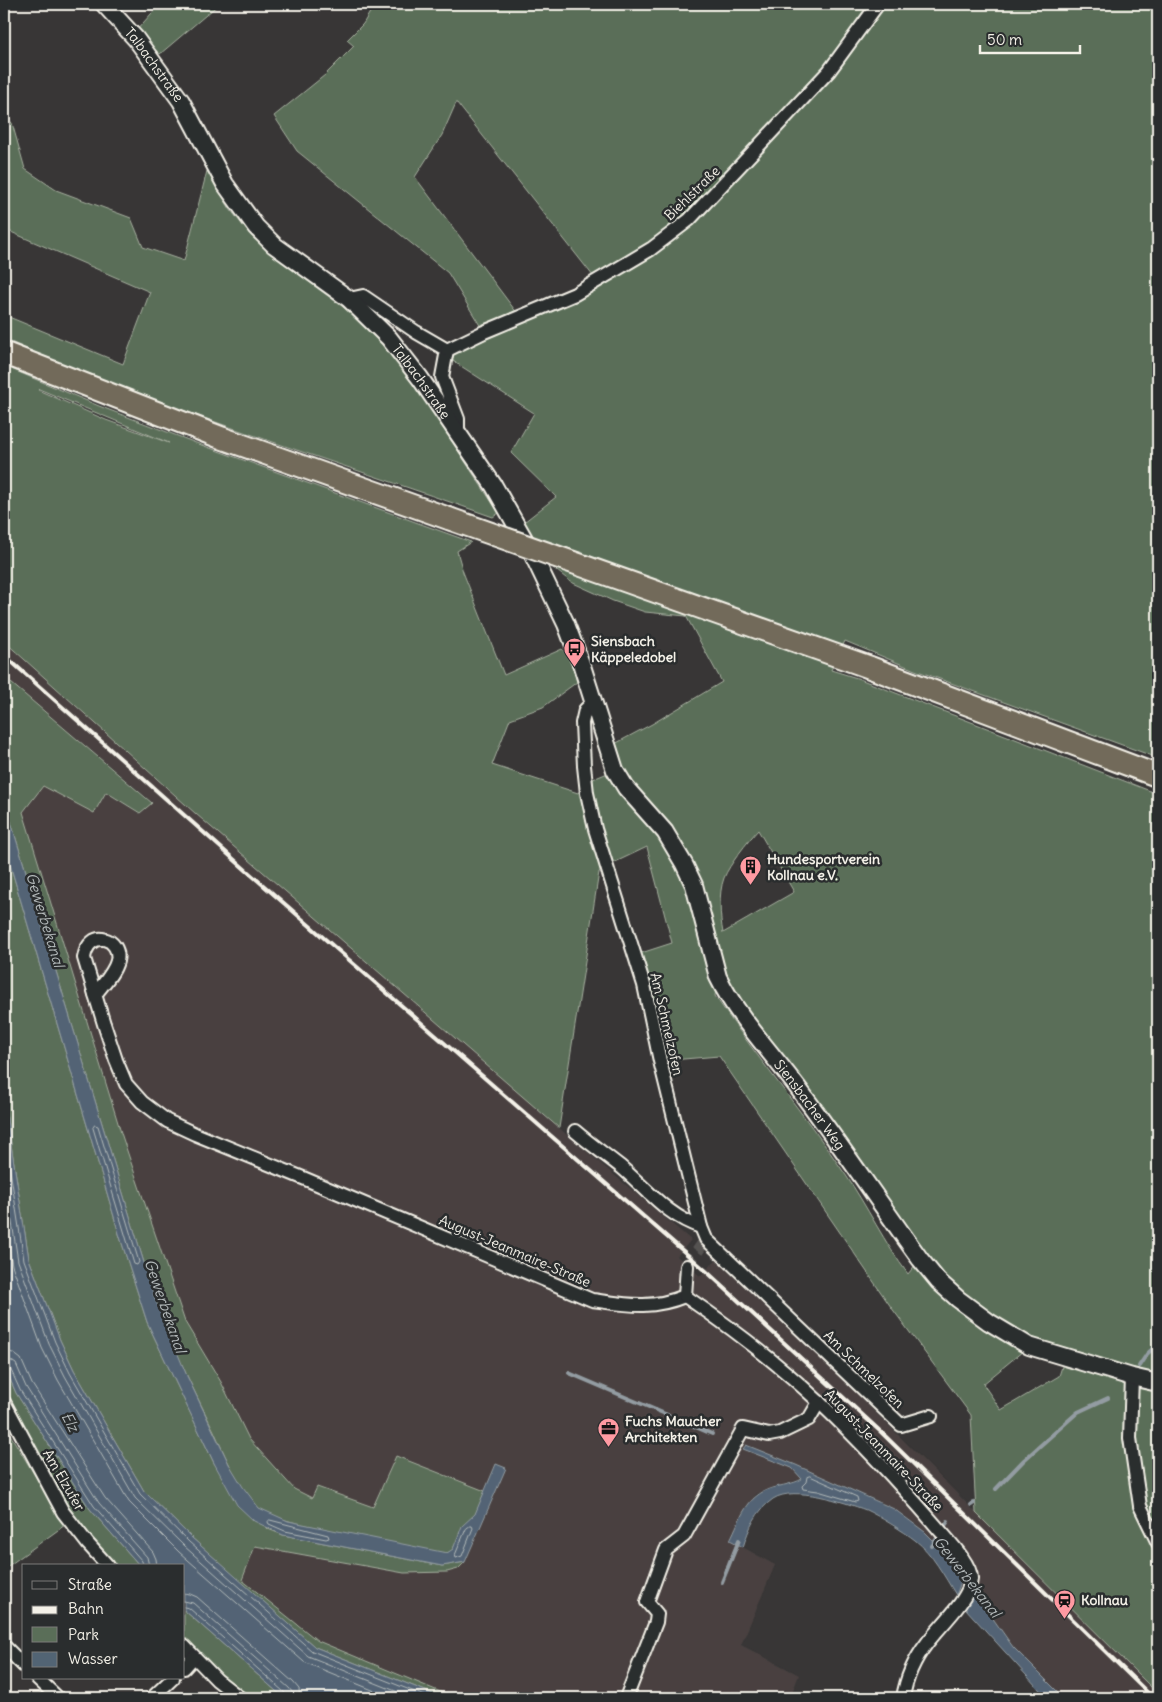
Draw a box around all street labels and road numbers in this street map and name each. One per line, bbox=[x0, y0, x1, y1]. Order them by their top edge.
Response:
street label: Talbachstraße bbox=[121, 24, 188, 106]
street label: Biehlstraße bbox=[660, 162, 724, 224]
street label: Talbachstraße bbox=[388, 340, 454, 423]
street label: Am Schmelzofen bbox=[646, 971, 688, 1077]
street label: Siensbacher Weg bbox=[770, 1056, 849, 1153]
street label: August-Jeanmaire-Straße bbox=[437, 1211, 593, 1291]
street label: Am Schmelzofen bbox=[820, 1326, 908, 1412]
street label: August-Jeanmaire-Straße bbox=[821, 1385, 947, 1515]
street label: Am Elzufer bbox=[39, 1446, 89, 1514]

